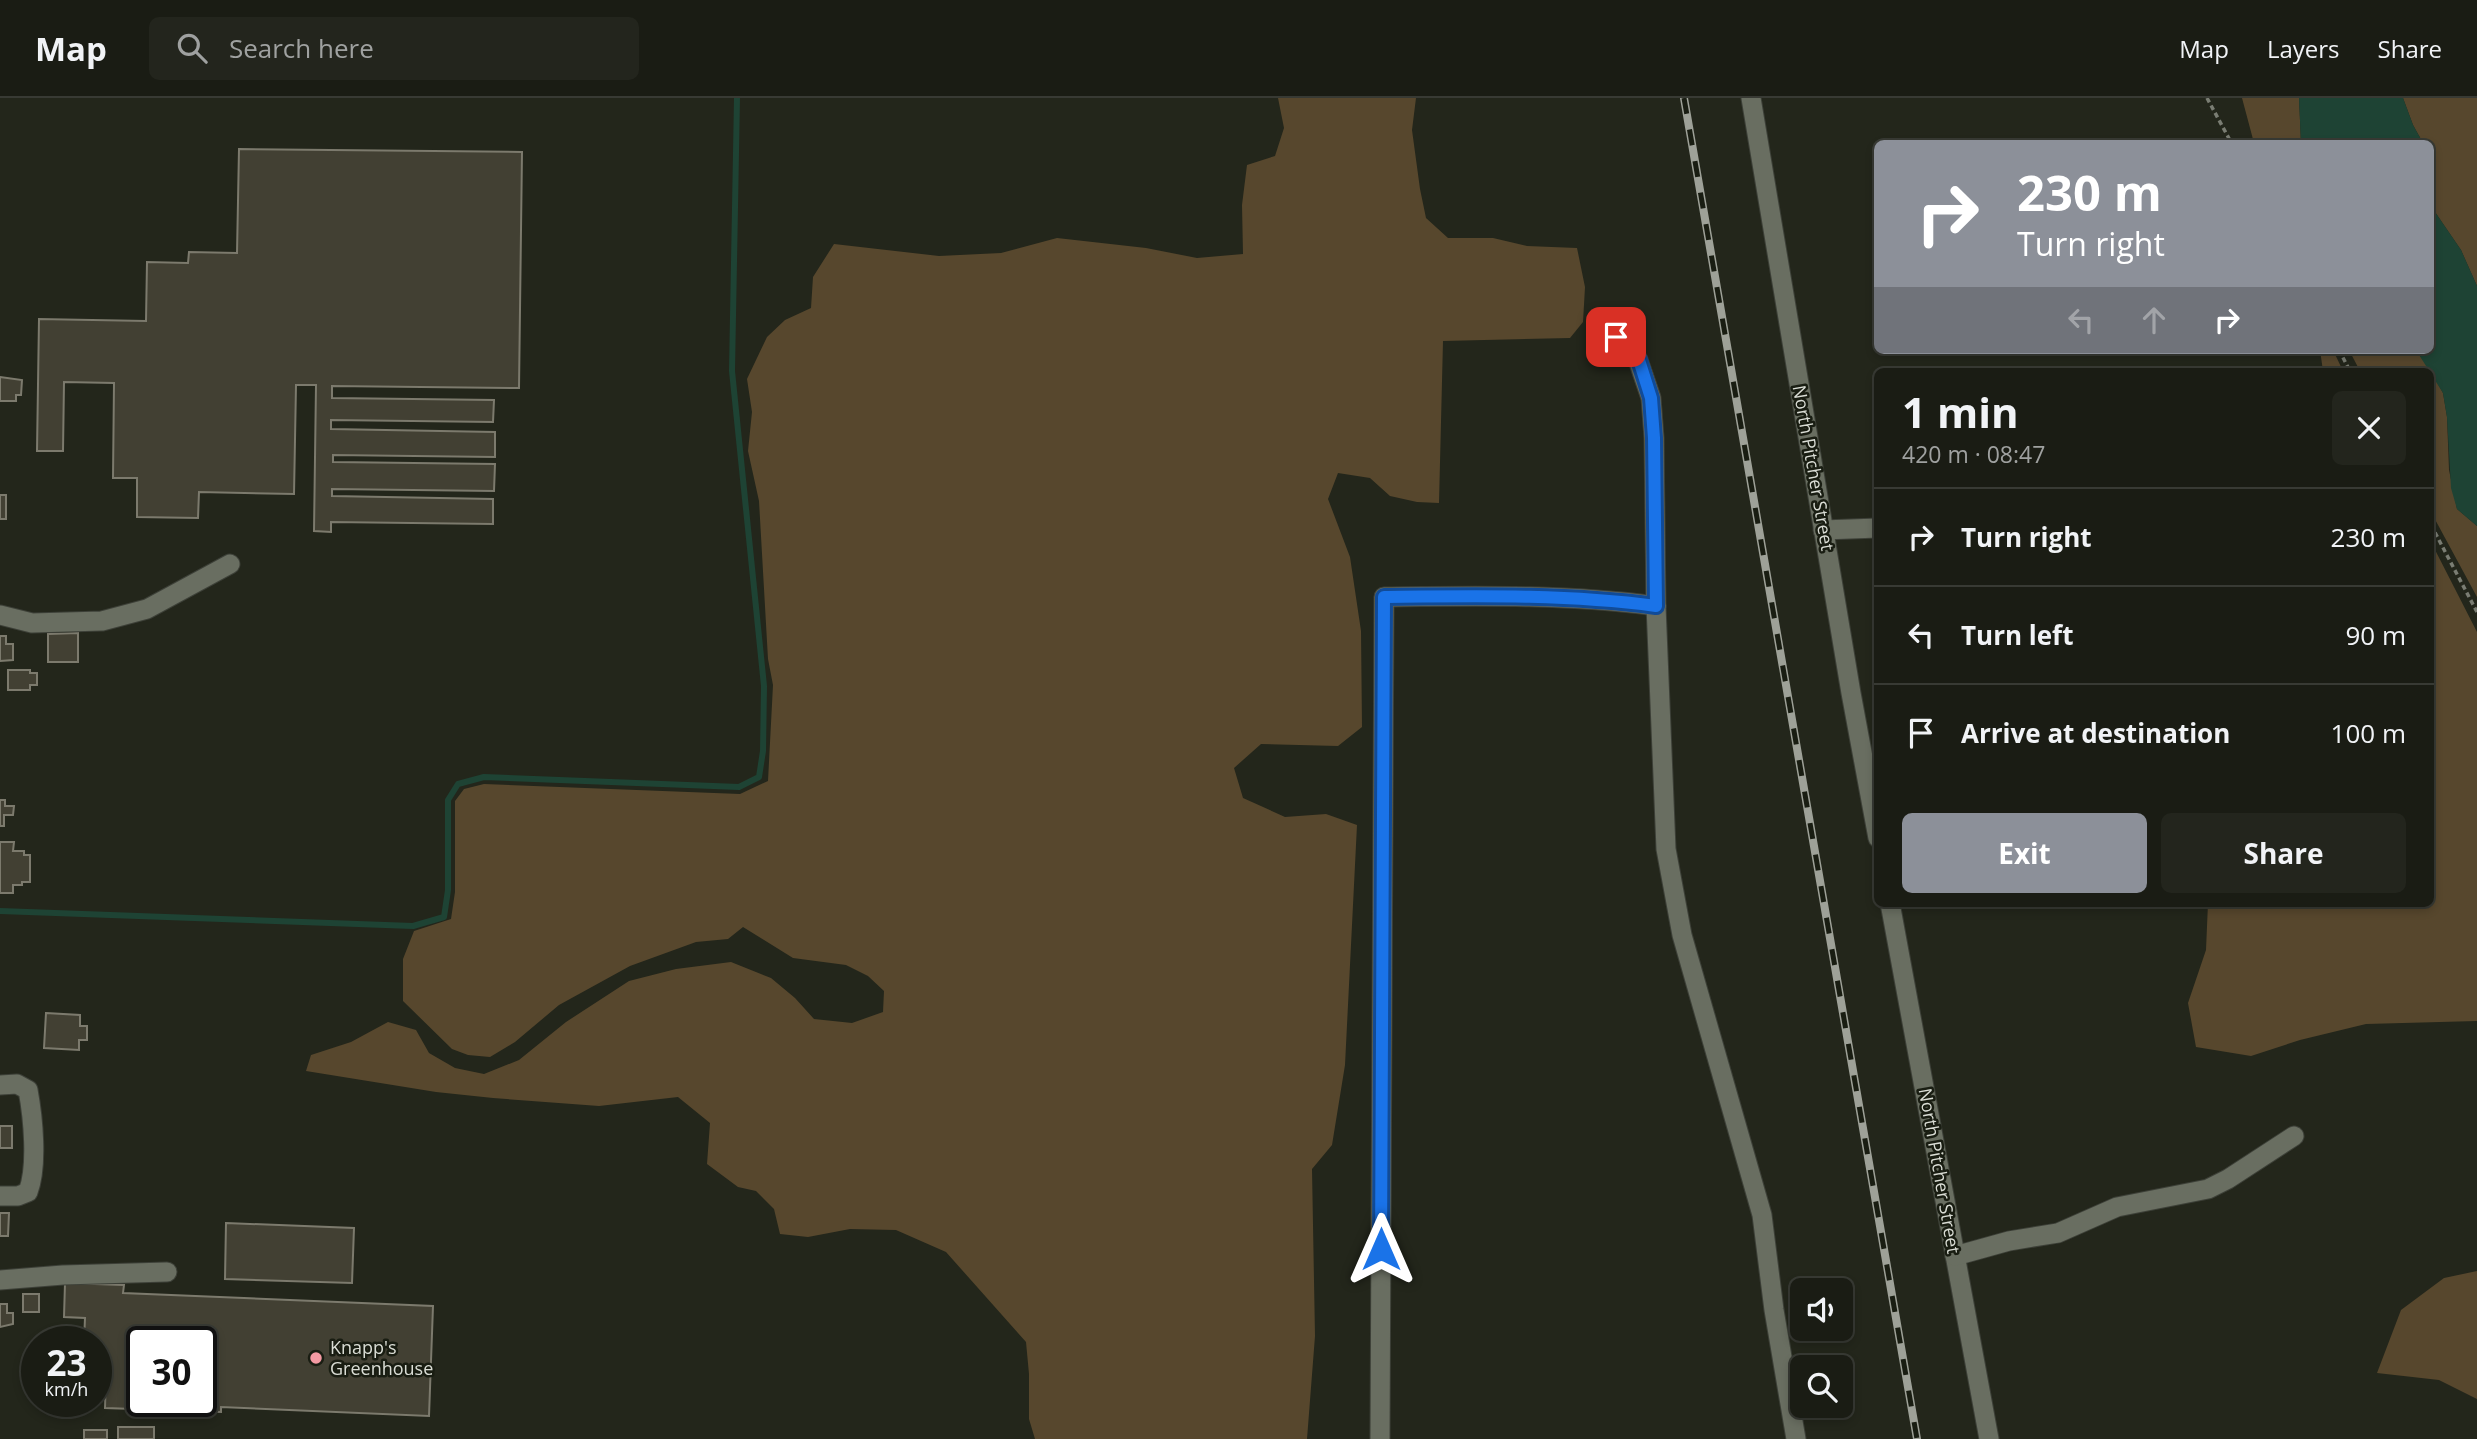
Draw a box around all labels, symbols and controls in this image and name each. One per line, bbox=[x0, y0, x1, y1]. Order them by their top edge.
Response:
search box bbox=[149, 17, 639, 80]
text: Map bbox=[35, 26, 107, 71]
icon: search bbox=[173, 29, 211, 67]
text: Search here bbox=[229, 30, 374, 66]
text: Map bbox=[2179, 32, 2229, 65]
text: Layers bbox=[2267, 32, 2340, 65]
text: Share bbox=[2378, 32, 2442, 65]
text: 230 m bbox=[2017, 159, 2162, 225]
icon: right bbox=[1902, 168, 1993, 259]
text: Turn right bbox=[2017, 222, 2165, 265]
icon: left bbox=[2062, 301, 2100, 339]
icon: ahead bbox=[2135, 301, 2173, 339]
icon: right bbox=[2208, 301, 2246, 339]
pin bbox=[1586, 307, 1646, 367]
icon: arrive bbox=[1597, 318, 1635, 356]
street label: North Pitcher Street bbox=[1788, 383, 1840, 553]
text: 1 min bbox=[1902, 383, 2019, 440]
button: close bbox=[2332, 391, 2406, 465]
text: 420 m · 08:47 bbox=[1902, 438, 2045, 470]
icon: right bbox=[1902, 518, 1940, 556]
text: Turn right bbox=[1961, 519, 2092, 555]
text: 230 m bbox=[2331, 519, 2406, 555]
icon: left bbox=[1902, 616, 1940, 654]
text: Turn left bbox=[1961, 617, 2073, 653]
text: 90 m bbox=[2345, 617, 2406, 653]
icon: arrive bbox=[1902, 714, 1940, 752]
text: Arrive at destination bbox=[1961, 715, 2230, 751]
text: 100 m bbox=[2331, 715, 2406, 751]
button: Exit bbox=[1902, 813, 2147, 893]
button: Share bbox=[2161, 813, 2406, 893]
street label: North Pitcher Street bbox=[1914, 1086, 1966, 1256]
position arrow bbox=[1344, 1212, 1418, 1286]
map controls bbox=[1790, 1278, 1853, 1418]
button: sound bbox=[1790, 1278, 1853, 1341]
speed limit sign: 30 bbox=[126, 1326, 217, 1417]
place label: Knapp's Greenhouse bbox=[330, 1335, 433, 1380]
text: 23 bbox=[46, 1339, 87, 1386]
marker: Knapp's Greenhouse bbox=[308, 1350, 324, 1366]
button: search bbox=[1790, 1355, 1853, 1418]
text: km/h bbox=[45, 1377, 88, 1401]

